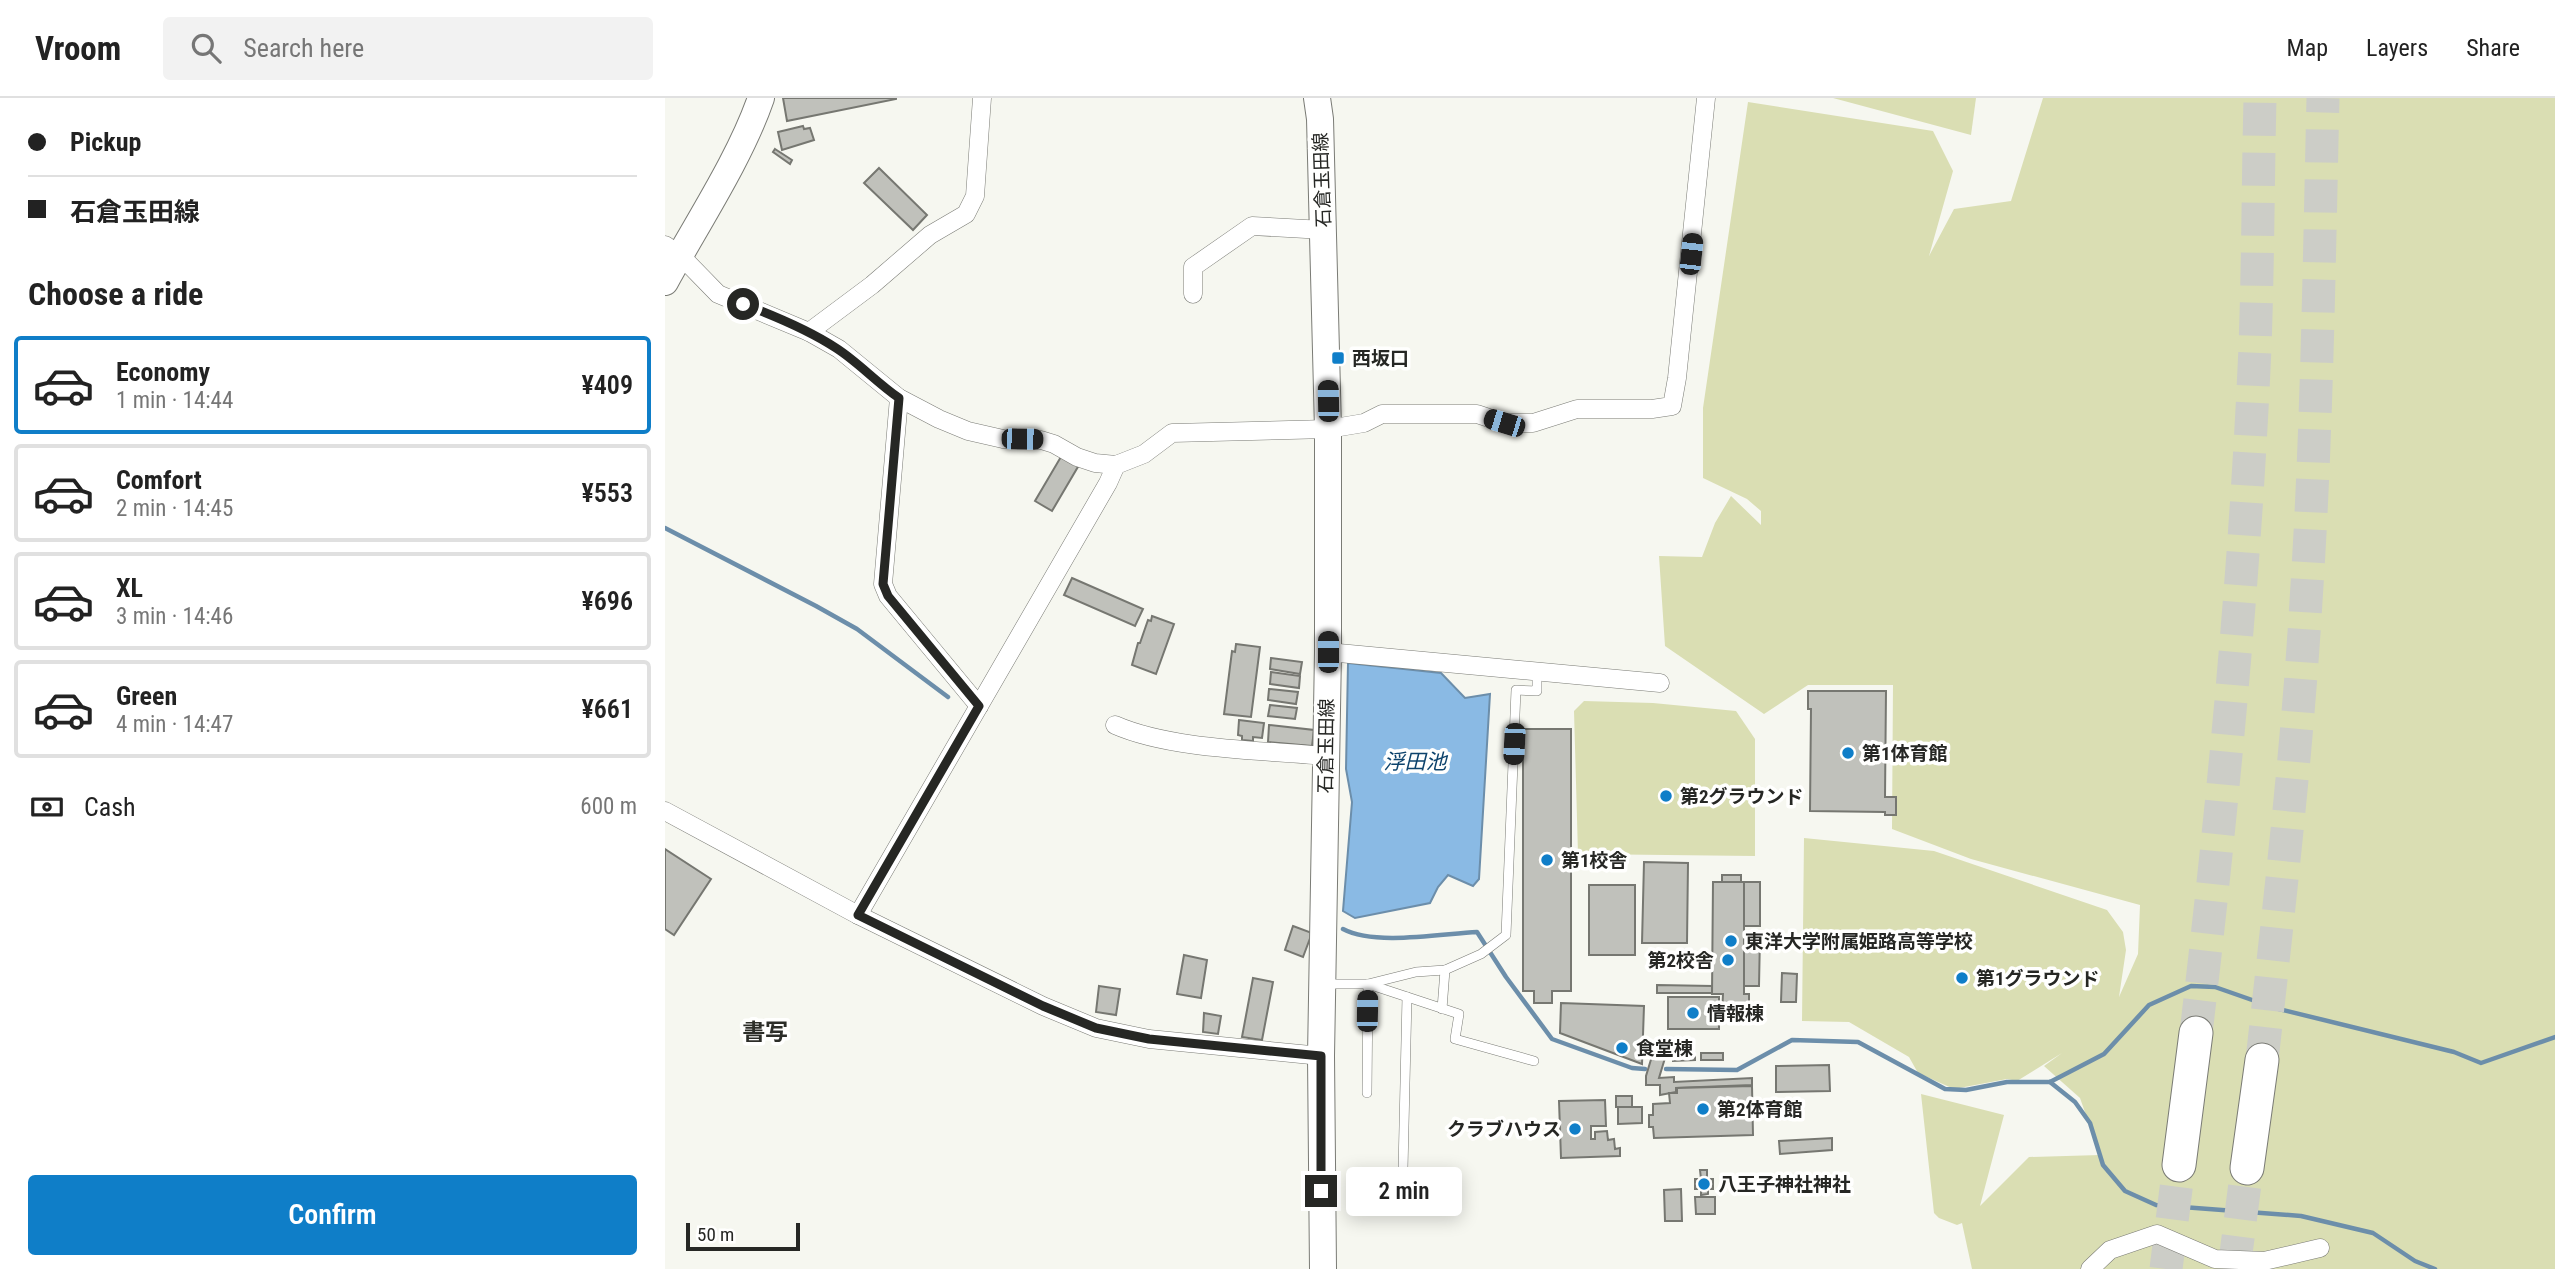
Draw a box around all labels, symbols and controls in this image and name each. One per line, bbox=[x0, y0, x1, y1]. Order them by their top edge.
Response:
search box bbox=[163, 17, 653, 80]
text: Vroom bbox=[35, 29, 121, 68]
icon: search bbox=[187, 29, 225, 67]
text: Search here bbox=[243, 33, 364, 63]
text: Map bbox=[2287, 34, 2328, 62]
text: Layers bbox=[2366, 34, 2428, 62]
text: Share bbox=[2466, 34, 2520, 62]
text: Pickup bbox=[70, 127, 141, 157]
street label: 石倉玉田線 bbox=[1309, 132, 1335, 228]
text: 石倉玉田線 bbox=[70, 197, 200, 227]
car bbox=[1679, 232, 1704, 276]
text: Choose a ride bbox=[28, 275, 203, 313]
route start bbox=[727, 288, 759, 320]
place label: 西坂口 bbox=[1352, 347, 1409, 370]
marker: 西坂口 bbox=[1330, 350, 1346, 366]
icon: car bbox=[32, 354, 95, 417]
text: Economy bbox=[116, 357, 210, 387]
text: ¥409 bbox=[581, 370, 633, 400]
car bbox=[1318, 380, 1339, 422]
text: 1 min · 14:44 bbox=[116, 387, 233, 414]
car bbox=[1481, 407, 1528, 439]
car bbox=[1001, 428, 1044, 450]
icon: car bbox=[32, 462, 95, 525]
text: Comfort bbox=[116, 465, 202, 495]
text: ¥553 bbox=[581, 478, 633, 508]
text: 2 min · 14:45 bbox=[116, 495, 233, 522]
icon: car bbox=[32, 570, 95, 633]
text: XL bbox=[116, 573, 143, 603]
text: ¥696 bbox=[581, 586, 633, 616]
text: 3 min · 14:46 bbox=[116, 603, 233, 630]
car bbox=[1318, 631, 1339, 673]
icon: car bbox=[32, 678, 95, 741]
text: Green bbox=[116, 681, 177, 711]
text: ¥661 bbox=[581, 694, 633, 724]
street label: 石倉玉田線 bbox=[1314, 698, 1338, 794]
text: 4 min · 14:47 bbox=[116, 711, 233, 738]
car bbox=[1503, 722, 1526, 766]
place label: 第1体育館 bbox=[1862, 742, 1948, 765]
marker: 第1体育館 bbox=[1840, 745, 1856, 761]
water label: 浮田池 bbox=[1384, 750, 1448, 774]
place label: 第2グラウンド bbox=[1680, 785, 1804, 808]
icon: cash bbox=[28, 788, 66, 826]
marker: 第2グラウンド bbox=[1658, 788, 1674, 804]
text: Cash bbox=[84, 792, 136, 822]
text: 600 m bbox=[580, 793, 637, 820]
place label: 第1校舎 bbox=[1561, 849, 1628, 872]
marker: 第1校舎 bbox=[1539, 852, 1555, 868]
place label: 東洋大学附属姫路高等学校 bbox=[1745, 930, 1973, 953]
marker: 東洋大学附属姫路高等学校 bbox=[1723, 933, 1739, 949]
place label: 第2校舎 bbox=[1647, 949, 1714, 972]
marker: 第2校舎 bbox=[1720, 952, 1736, 968]
place label: 第1グラウンド bbox=[1976, 967, 2100, 990]
marker: 第1グラウンド bbox=[1954, 970, 1970, 986]
car bbox=[1357, 990, 1378, 1032]
place label: 情報棟 bbox=[1707, 1002, 1764, 1025]
marker: 情報棟 bbox=[1685, 1005, 1701, 1021]
district label: 書写 bbox=[742, 1019, 788, 1046]
place label: 食堂棟 bbox=[1636, 1037, 1693, 1060]
marker: 食堂棟 bbox=[1614, 1040, 1630, 1056]
place label: 第2体育館 bbox=[1717, 1098, 1803, 1121]
marker: 第2体育館 bbox=[1695, 1101, 1711, 1117]
place label: クラブハウス bbox=[1447, 1118, 1561, 1141]
marker: クラブハウス bbox=[1567, 1121, 1583, 1137]
callout: 2 min bbox=[1345, 1166, 1461, 1216]
place label: 八王子神社神社 bbox=[1718, 1173, 1851, 1196]
button: Confirm bbox=[28, 1175, 637, 1255]
route end bbox=[1305, 1175, 1337, 1207]
marker: 八王子神社神社 bbox=[1696, 1176, 1712, 1192]
text: 2 min bbox=[1379, 1178, 1429, 1205]
scale bar bbox=[686, 1220, 800, 1252]
text: 50 m bbox=[697, 1223, 734, 1246]

